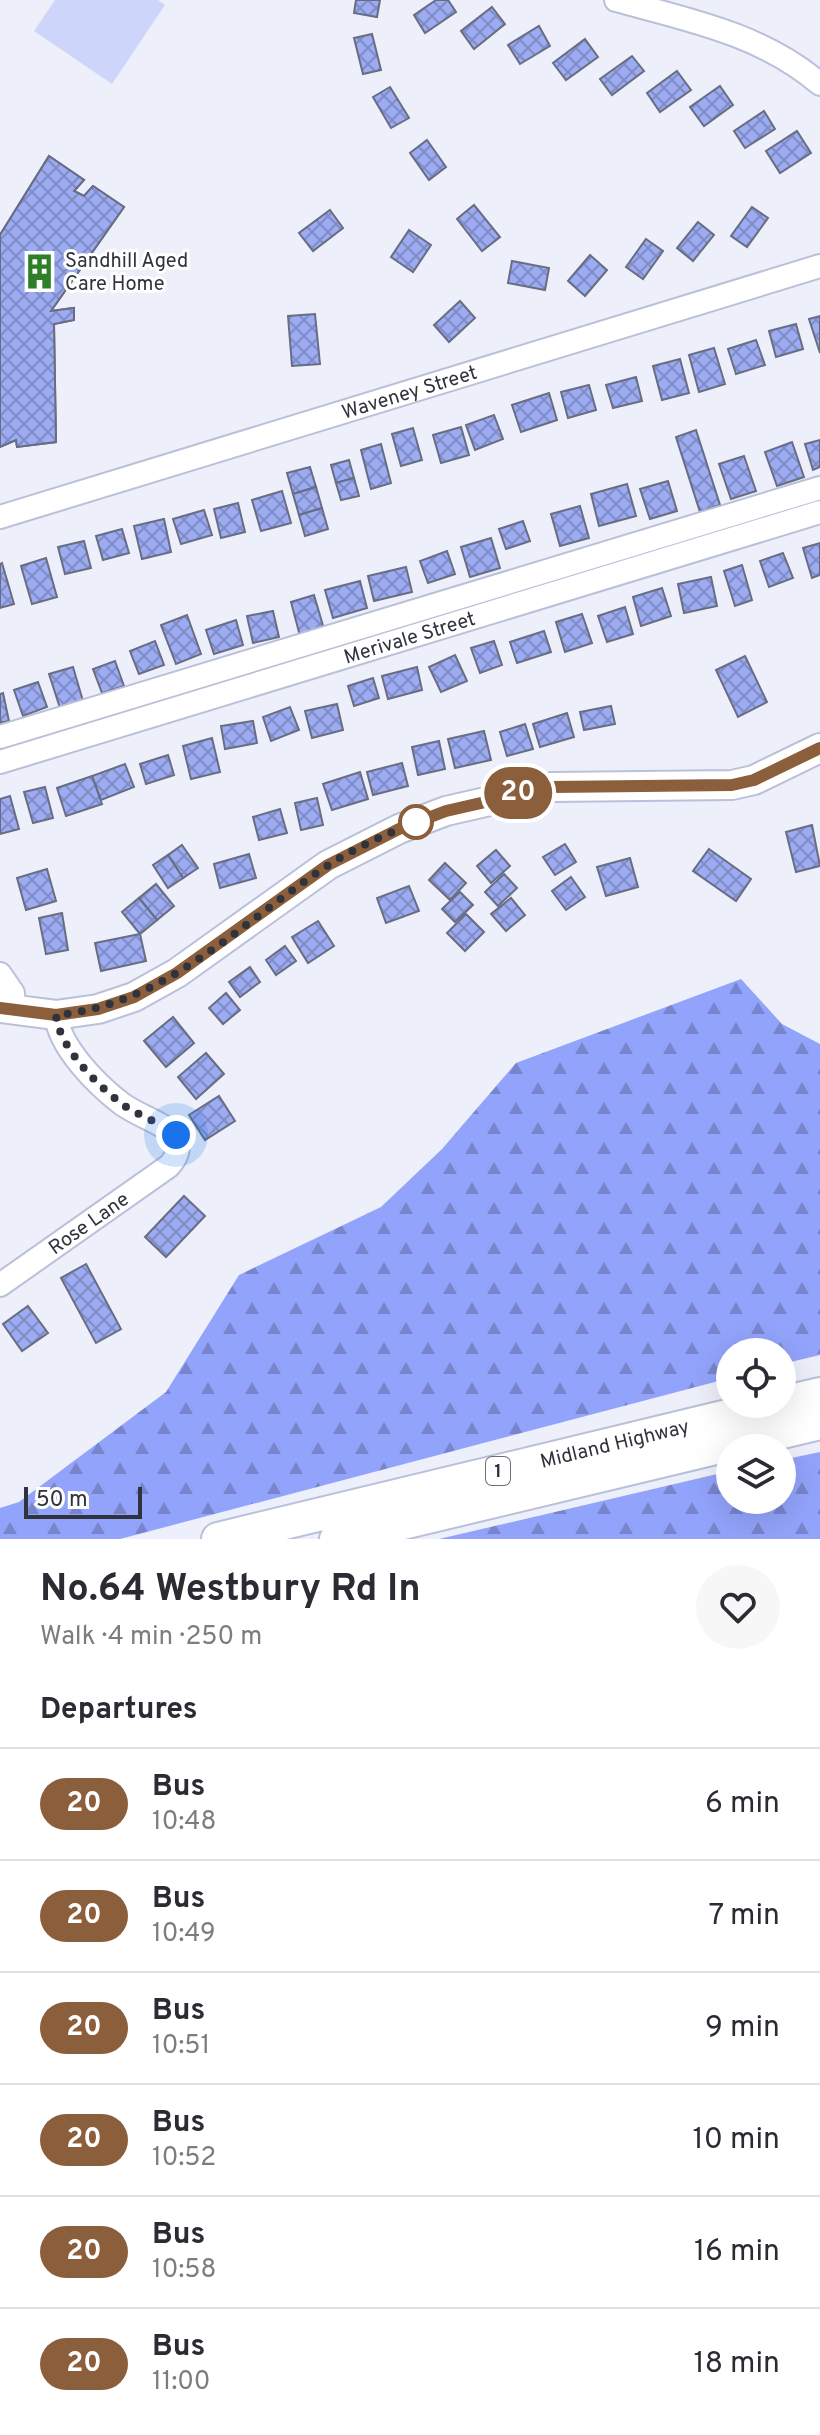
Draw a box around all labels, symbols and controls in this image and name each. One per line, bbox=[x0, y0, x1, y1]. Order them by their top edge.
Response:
place label: Sandhill Aged Care Home bbox=[65, 249, 188, 298]
building icon: Sandhill Aged Care Home bbox=[20, 253, 58, 291]
street label: Waveney Street bbox=[339, 361, 481, 427]
street label: Merivale Street bbox=[341, 607, 479, 671]
line badge: 20 bbox=[482, 767, 554, 819]
text: 20 bbox=[500, 775, 536, 811]
unlabelled marker bbox=[399, 805, 433, 839]
your location bbox=[156, 1115, 196, 1155]
street label: Rose Lane bbox=[44, 1187, 135, 1262]
map controls bbox=[716, 1338, 796, 1514]
button: locate bbox=[716, 1338, 796, 1418]
street label: Midland Highway bbox=[538, 1415, 692, 1476]
button: layers bbox=[716, 1434, 796, 1514]
road number: 1 bbox=[486, 1457, 510, 1485]
scale bar bbox=[24, 1483, 142, 1519]
text: 50 m bbox=[36, 1487, 88, 1514]
button: heart bbox=[696, 1565, 780, 1649]
text: No.64 Westbury Rd In bbox=[40, 1566, 421, 1615]
text: Walk · 4 min · 250 m bbox=[40, 1621, 262, 1654]
text: Departures bbox=[40, 1692, 198, 1729]
text: Bus bbox=[152, 1769, 205, 1806]
text: 20 bbox=[66, 1786, 102, 1822]
text: 6 min bbox=[705, 1786, 780, 1823]
text: 10:48 bbox=[152, 1806, 216, 1839]
text: Bus bbox=[152, 1881, 205, 1918]
text: 20 bbox=[66, 1898, 102, 1934]
text: 7 min bbox=[709, 1898, 780, 1935]
text: 10:49 bbox=[152, 1918, 216, 1951]
text: Bus bbox=[152, 1993, 205, 2030]
text: 20 bbox=[66, 2010, 102, 2046]
text: 9 min bbox=[705, 2010, 780, 2047]
text: 10:51 bbox=[152, 2030, 210, 2063]
text: Bus bbox=[152, 2105, 205, 2142]
text: 20 bbox=[66, 2122, 102, 2158]
text: 10 min bbox=[693, 2122, 780, 2159]
text: 10:52 bbox=[152, 2142, 216, 2175]
text: Bus bbox=[152, 2217, 205, 2254]
text: 20 bbox=[66, 2234, 102, 2270]
text: 16 min bbox=[694, 2234, 780, 2271]
text: 10:58 bbox=[152, 2254, 216, 2287]
text: Bus bbox=[152, 2329, 205, 2366]
text: 20 bbox=[66, 2346, 102, 2382]
text: 18 min bbox=[694, 2346, 780, 2383]
text: 11:00 bbox=[152, 2366, 210, 2399]

